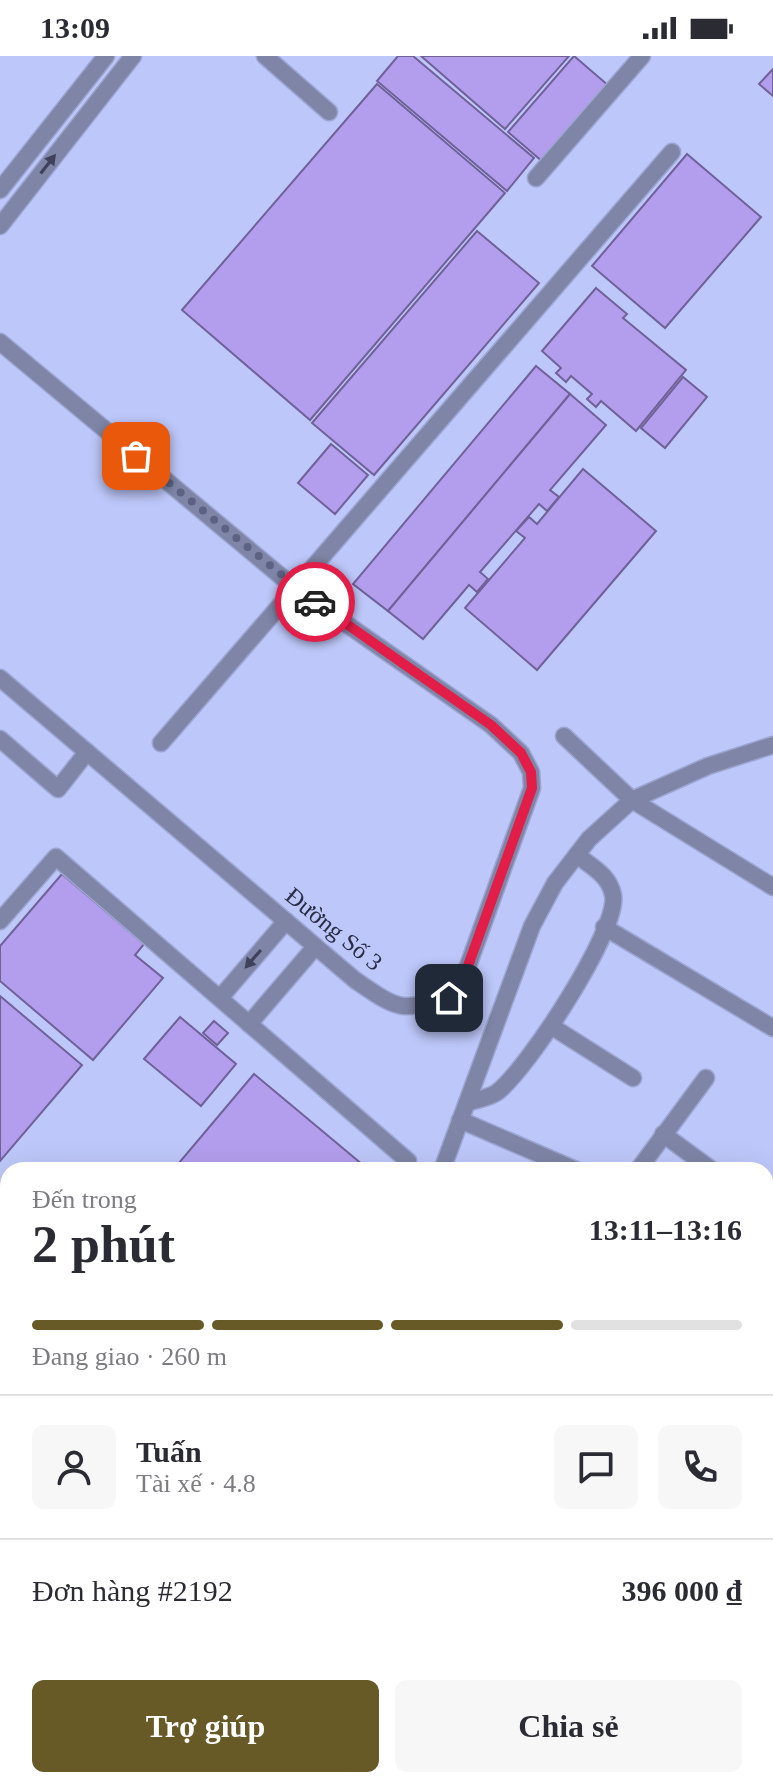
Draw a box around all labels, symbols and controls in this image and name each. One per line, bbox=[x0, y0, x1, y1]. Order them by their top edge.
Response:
text: 13:09 bbox=[40, 11, 110, 44]
one-way arrow bbox=[39, 154, 55, 174]
pin bbox=[102, 422, 170, 490]
icon: bag bbox=[114, 434, 158, 478]
courier bbox=[275, 562, 355, 642]
icon: car bbox=[293, 580, 337, 624]
street label: Đường Số 3 bbox=[281, 882, 387, 976]
one-way arrow bbox=[245, 949, 262, 969]
pin bbox=[415, 964, 483, 1032]
icon: home bbox=[427, 976, 471, 1020]
text: Đến trong bbox=[32, 1185, 137, 1214]
text: 13:11–13:16 bbox=[589, 1213, 742, 1246]
text: 2 phút bbox=[32, 1216, 175, 1273]
text: Đang giao · 260 m bbox=[32, 1342, 227, 1371]
button: person bbox=[32, 1425, 116, 1509]
button: chat bbox=[554, 1425, 638, 1509]
button: phone bbox=[658, 1425, 742, 1509]
text: Tuấn bbox=[136, 1435, 202, 1468]
text: Tài xế · 4.8 bbox=[136, 1469, 256, 1498]
text: Đơn hàng #2192 bbox=[32, 1574, 233, 1607]
text: 396 000 ₫ bbox=[622, 1574, 742, 1607]
button: Trợ giúp bbox=[32, 1680, 379, 1772]
button: Chia sẻ bbox=[395, 1680, 742, 1772]

